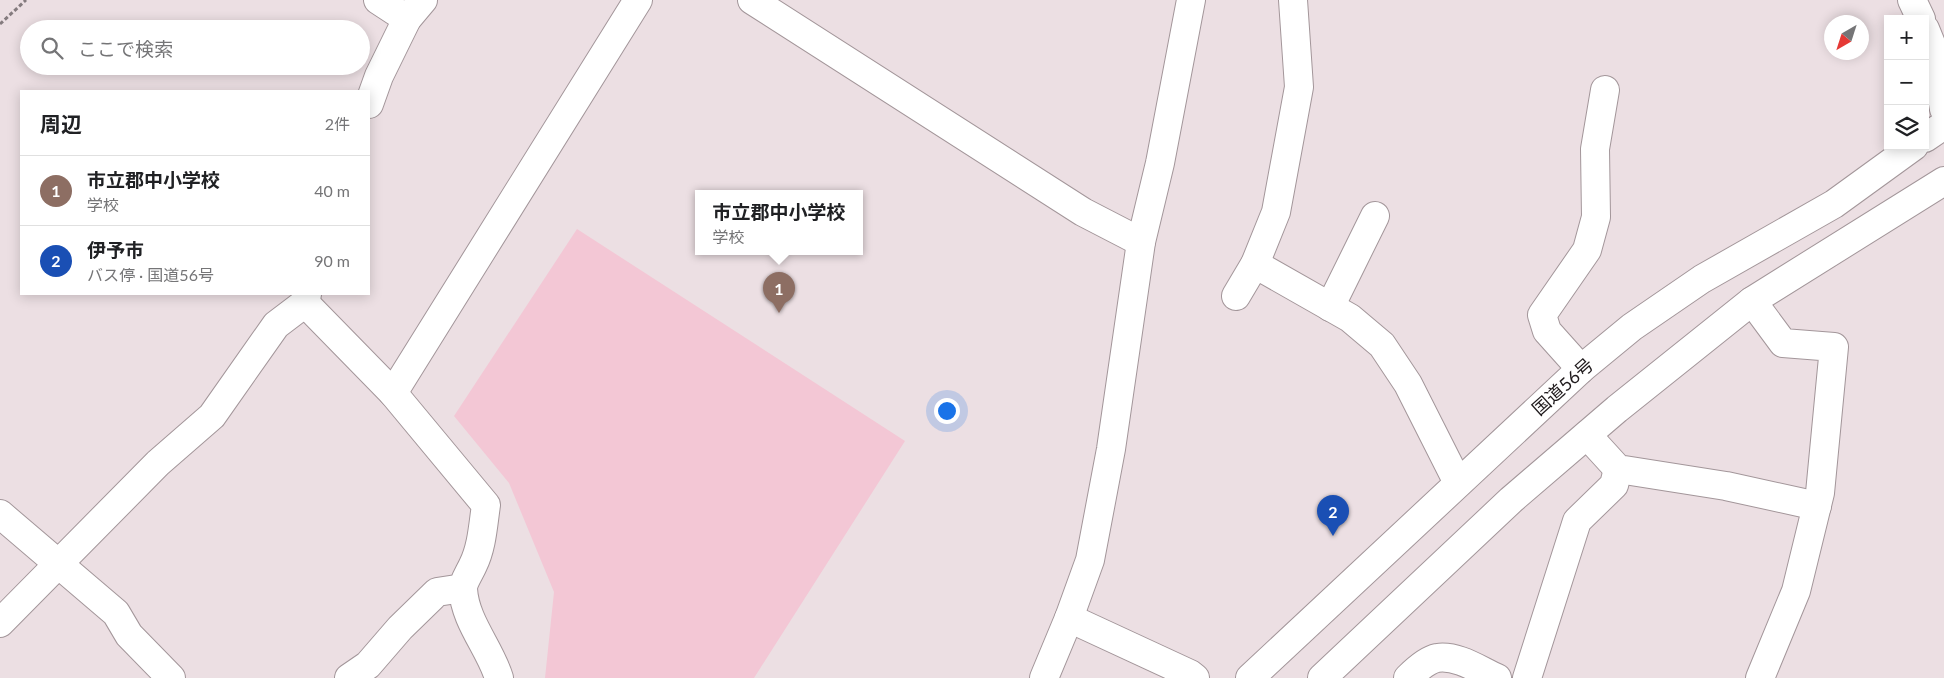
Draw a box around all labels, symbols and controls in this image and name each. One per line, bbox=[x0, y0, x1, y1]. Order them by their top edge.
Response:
north arrow bbox=[1824, 15, 1869, 60]
map controls bbox=[1884, 15, 1929, 150]
button: + bbox=[1884, 15, 1929, 60]
search box bbox=[20, 20, 370, 75]
icon: search bbox=[38, 34, 66, 62]
text: ここで検索 bbox=[78, 37, 173, 60]
button: − bbox=[1884, 60, 1929, 105]
button: layers bbox=[1884, 105, 1929, 150]
text: 周辺 bbox=[40, 111, 82, 136]
text: 2件 bbox=[325, 114, 350, 133]
text: 市立郡中小学校 bbox=[87, 168, 220, 191]
text: 1 bbox=[51, 181, 61, 200]
text: 40 m bbox=[314, 181, 350, 200]
popup bbox=[695, 190, 863, 255]
text: 学校 bbox=[87, 195, 119, 214]
text: 市立郡中小学校 bbox=[712, 200, 846, 223]
text: 学校 bbox=[712, 227, 745, 246]
text: 伊予市 bbox=[87, 238, 144, 261]
text: 2 bbox=[51, 251, 61, 270]
text: 90 m bbox=[314, 251, 350, 270]
text: バス停 · 国道56号 bbox=[87, 265, 214, 284]
pin: 1 bbox=[763, 272, 795, 313]
street label: 国道56号 bbox=[1527, 353, 1598, 419]
your location bbox=[934, 398, 960, 424]
pin: 2 bbox=[1317, 495, 1349, 536]

